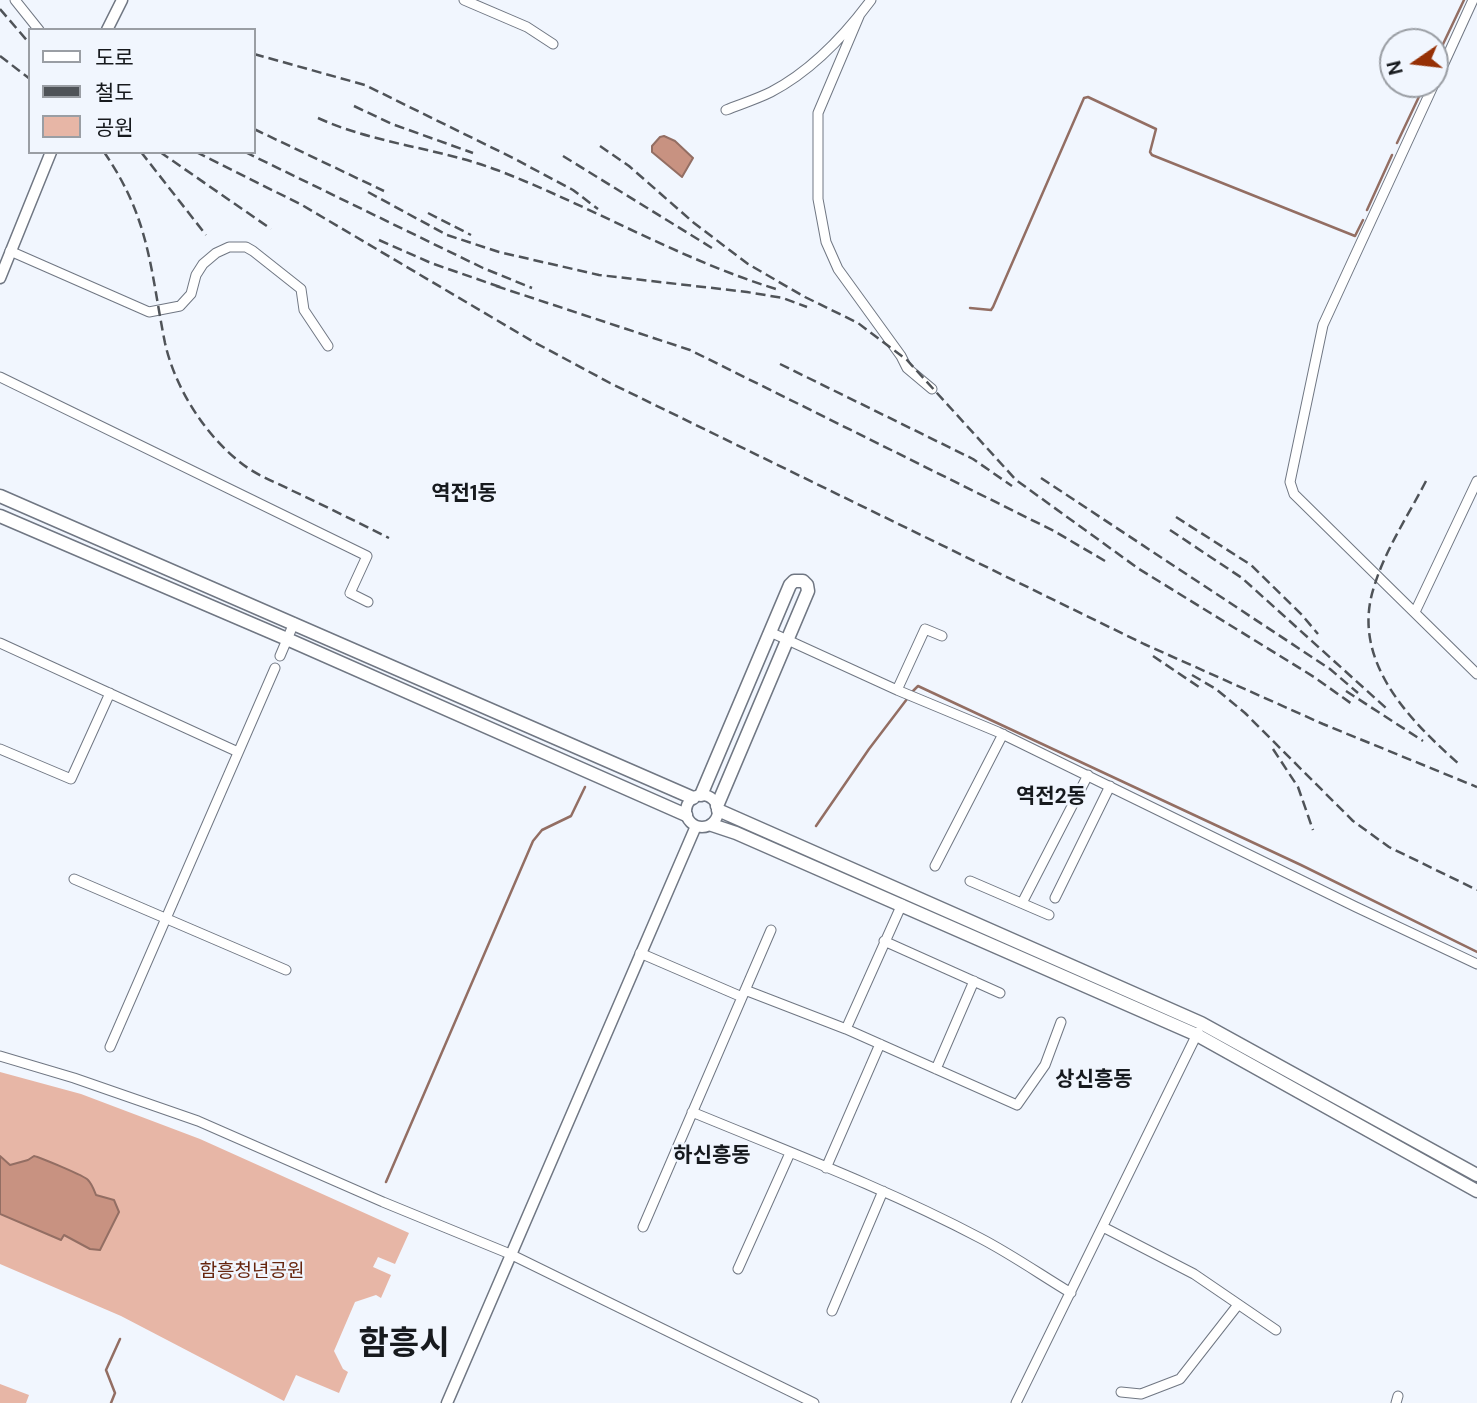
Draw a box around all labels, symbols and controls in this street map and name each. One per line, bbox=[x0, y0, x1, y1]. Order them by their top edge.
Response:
legend bbox=[28, 28, 256, 154]
north arrow bbox=[1379, 28, 1449, 98]
text: 도로 bbox=[95, 44, 134, 72]
text: N bbox=[1381, 58, 1409, 77]
text: 철도 bbox=[95, 79, 134, 107]
text: 공원 bbox=[95, 114, 134, 142]
district label: 역전1동 bbox=[431, 481, 497, 507]
district label: 역전2동 bbox=[1016, 784, 1086, 810]
district label: 상신흥동 bbox=[1055, 1067, 1133, 1093]
district label: 하신흥동 bbox=[673, 1143, 751, 1169]
park label: 함흥청년공원 bbox=[200, 1261, 304, 1283]
district label: 함흥시 bbox=[358, 1325, 450, 1365]

